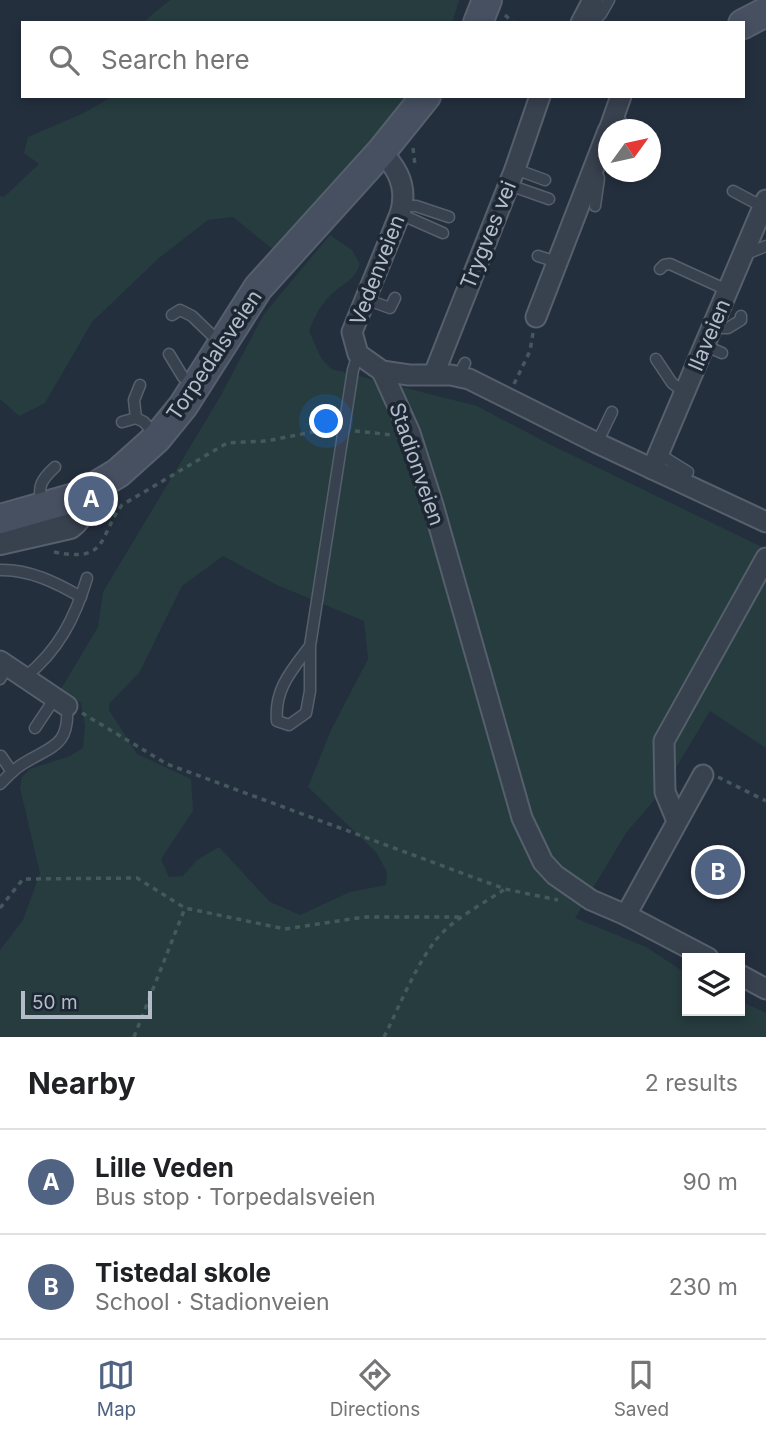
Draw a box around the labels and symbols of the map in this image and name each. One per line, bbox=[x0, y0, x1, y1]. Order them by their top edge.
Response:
north arrow bbox=[598, 119, 661, 182]
street label: Trygves vei bbox=[455, 177, 521, 293]
street label: Vedenveien bbox=[345, 211, 409, 329]
street label: Torpedalsveien bbox=[161, 285, 267, 425]
street label: Ilaveien bbox=[683, 295, 735, 375]
street label: Stadionveien bbox=[384, 399, 450, 529]
your location bbox=[309, 404, 343, 438]
pin: A bbox=[68, 473, 114, 525]
pin: B bbox=[695, 846, 741, 898]
scale bar bbox=[21, 988, 152, 1020]

